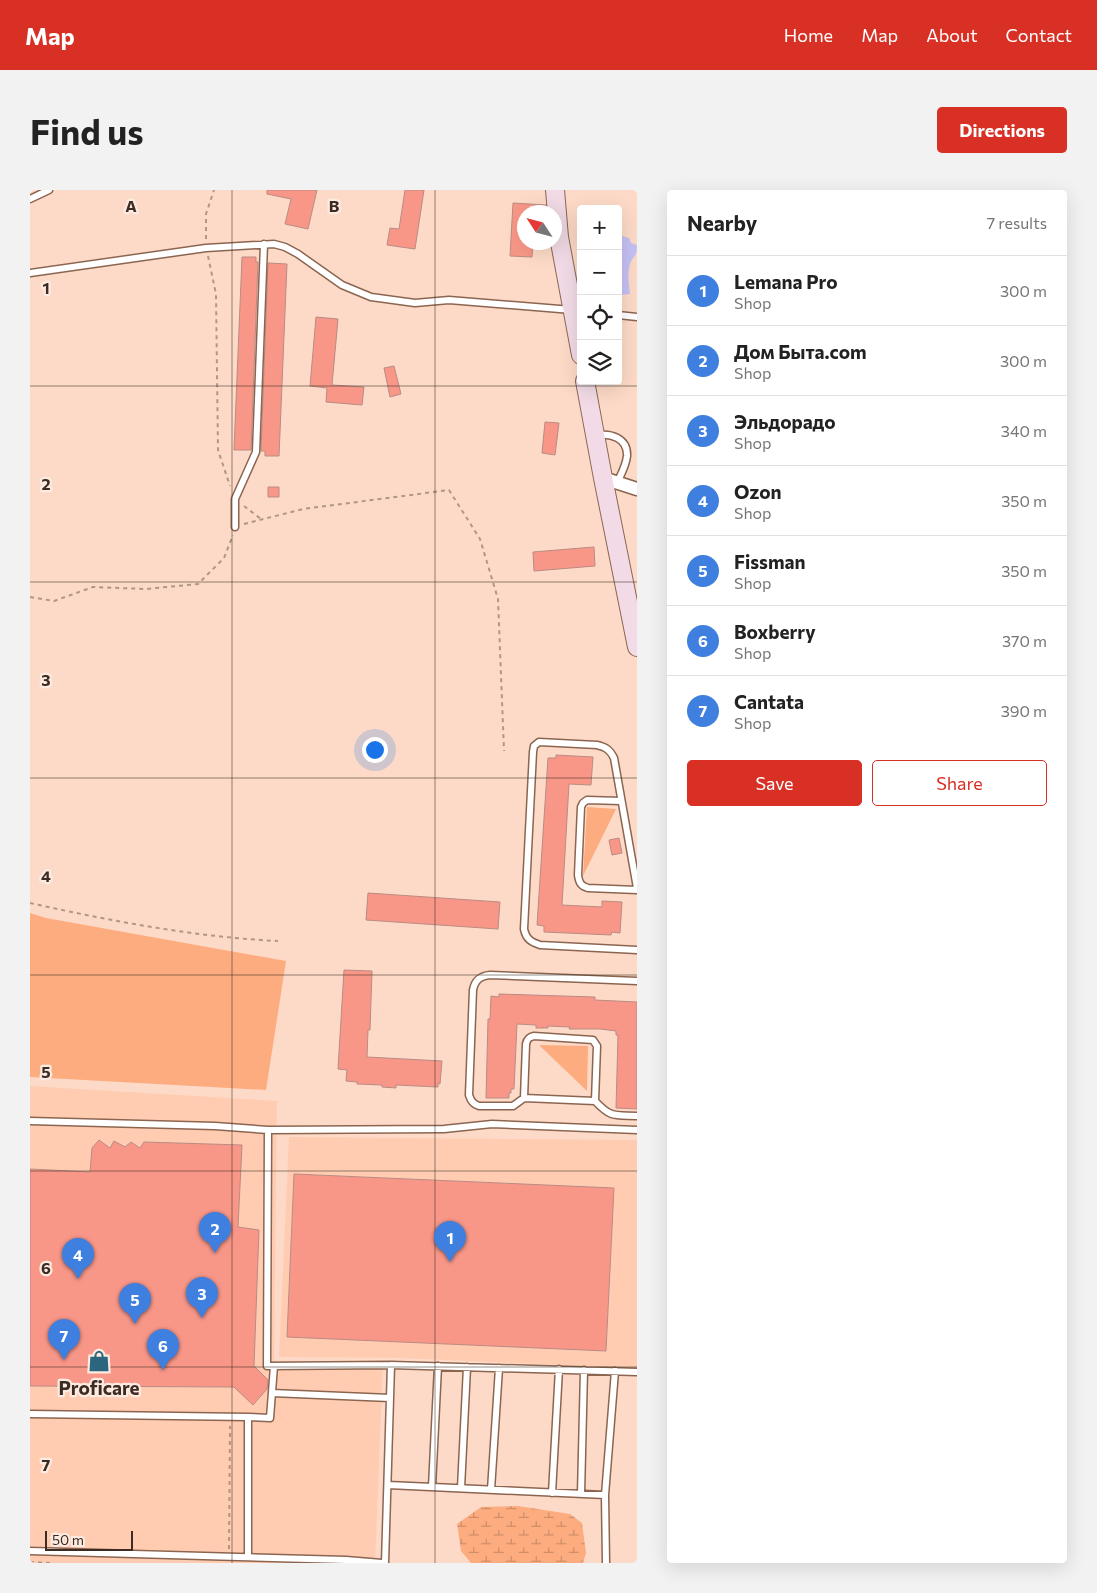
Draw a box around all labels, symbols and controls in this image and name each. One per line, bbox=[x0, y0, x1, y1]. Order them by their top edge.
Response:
text: Map bbox=[25, 21, 75, 50]
text: Home bbox=[784, 24, 833, 46]
text: Map bbox=[861, 24, 898, 46]
text: About bbox=[926, 24, 978, 46]
text: Contact bbox=[1006, 24, 1072, 46]
button: Directions bbox=[937, 107, 1067, 153]
text: Find us bbox=[30, 109, 144, 152]
text: A bbox=[125, 196, 137, 215]
text: B bbox=[329, 196, 340, 215]
north arrow bbox=[517, 205, 562, 250]
map controls bbox=[577, 205, 622, 385]
button: + bbox=[577, 205, 622, 250]
text: Nearby bbox=[687, 210, 757, 235]
text: 7 results bbox=[987, 213, 1047, 232]
button: − bbox=[577, 250, 622, 295]
text: Lemana Pro bbox=[734, 270, 838, 293]
text: 1 bbox=[42, 278, 50, 297]
text: 1 bbox=[699, 281, 707, 300]
text: 300 m bbox=[1000, 281, 1047, 300]
text: Shop bbox=[734, 293, 772, 312]
button: locate bbox=[577, 295, 622, 340]
button: layers bbox=[577, 340, 622, 385]
text: Дом Быта.com bbox=[734, 340, 867, 363]
text: 2 bbox=[698, 351, 708, 370]
text: 300 m bbox=[1000, 351, 1047, 370]
text: Shop bbox=[734, 363, 772, 382]
text: Эльдорадо bbox=[734, 410, 836, 433]
text: 3 bbox=[698, 421, 708, 440]
text: 340 m bbox=[1001, 421, 1047, 440]
text: Shop bbox=[734, 433, 772, 452]
text: 2 bbox=[41, 474, 51, 493]
text: Ozon bbox=[734, 480, 782, 503]
text: 4 bbox=[698, 491, 708, 510]
text: 350 m bbox=[1001, 491, 1047, 510]
text: Shop bbox=[734, 503, 772, 522]
text: Fissman bbox=[734, 550, 806, 573]
text: 5 bbox=[698, 561, 708, 580]
text: 350 m bbox=[1001, 561, 1047, 580]
text: Shop bbox=[734, 573, 772, 592]
text: Boxberry bbox=[734, 620, 816, 643]
text: 6 bbox=[698, 631, 708, 650]
text: 370 m bbox=[1002, 631, 1047, 650]
text: Shop bbox=[734, 643, 772, 662]
text: 3 bbox=[41, 670, 51, 689]
text: Cantata bbox=[734, 690, 804, 713]
text: 7 bbox=[699, 701, 707, 720]
text: 390 m bbox=[1001, 701, 1047, 720]
text: Shop bbox=[734, 713, 772, 732]
your location bbox=[362, 737, 388, 763]
button: Save bbox=[687, 760, 862, 806]
button: Share bbox=[872, 760, 1047, 806]
text: 4 bbox=[41, 866, 51, 885]
text: 5 bbox=[41, 1062, 51, 1081]
pin: 2 bbox=[199, 1212, 231, 1253]
pin: 1 bbox=[434, 1221, 466, 1262]
pin: 4 bbox=[62, 1238, 94, 1279]
text: 6 bbox=[41, 1258, 51, 1277]
pin: 3 bbox=[186, 1277, 218, 1318]
pin: 5 bbox=[119, 1283, 151, 1324]
pin: 7 bbox=[48, 1319, 80, 1360]
pin: 6 bbox=[147, 1329, 179, 1370]
shop icon: Proficare bbox=[86, 1348, 112, 1374]
place label: Proficare bbox=[58, 1376, 140, 1399]
text: 7 bbox=[42, 1455, 51, 1474]
scale bar bbox=[45, 1528, 132, 1551]
text: 50 m bbox=[52, 1531, 84, 1548]

